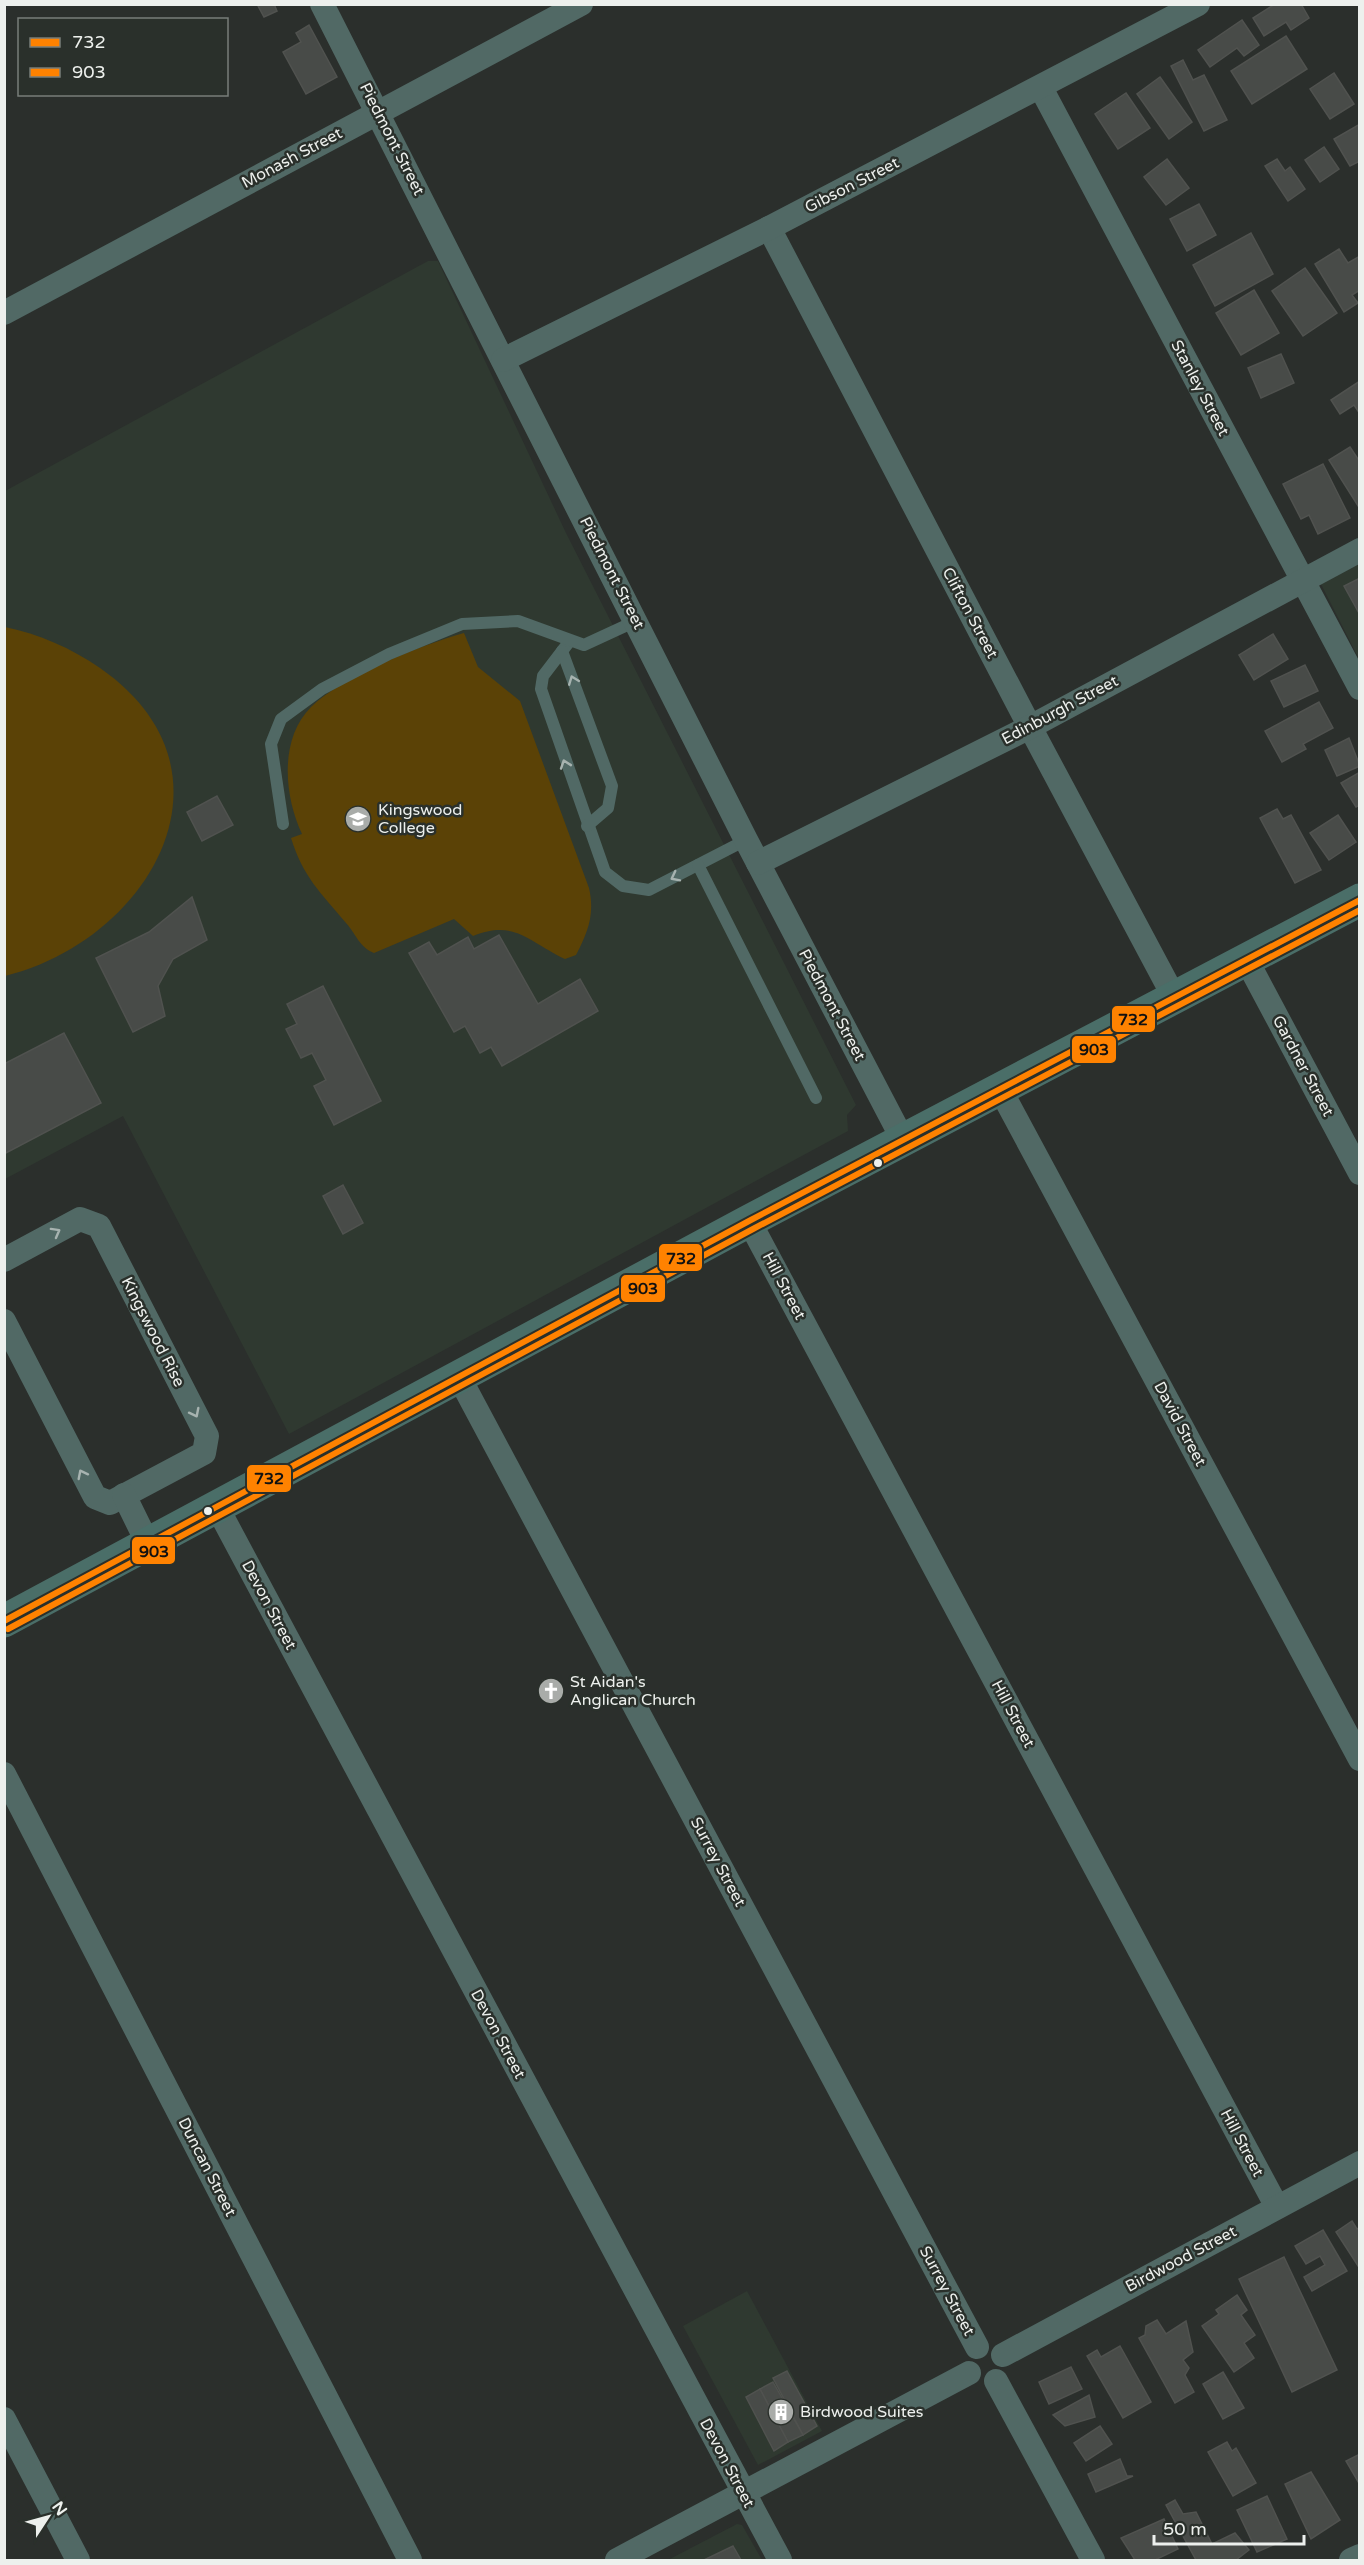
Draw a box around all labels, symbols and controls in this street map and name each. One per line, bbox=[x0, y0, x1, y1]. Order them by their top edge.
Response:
legend bbox=[18, 18, 228, 96]
text: 732 bbox=[72, 31, 106, 53]
text: 903 bbox=[72, 61, 106, 83]
street label: Piedmont Street bbox=[355, 79, 429, 199]
street label: Monash Street bbox=[238, 123, 346, 193]
street label: Gibson Street bbox=[801, 153, 903, 217]
street label: Stanley Street bbox=[1166, 337, 1234, 439]
street label: Piedmont Street bbox=[575, 513, 649, 633]
street label: Clifton Street bbox=[938, 564, 1002, 662]
street label: Edinburgh Street bbox=[998, 671, 1122, 749]
one-way arrow bbox=[568, 676, 580, 687]
one-way arrow bbox=[560, 759, 573, 770]
place label: Kingswood College bbox=[378, 800, 462, 838]
school or university icon: Kingswood College bbox=[343, 804, 373, 834]
one-way arrow bbox=[671, 870, 682, 881]
street label: Piedmont Street bbox=[794, 946, 870, 1064]
line badge: 732 bbox=[1111, 1005, 1156, 1033]
text: 732 bbox=[1118, 1010, 1148, 1030]
street label: Gardner Street bbox=[1268, 1012, 1338, 1120]
line badge: 903 bbox=[1071, 1035, 1117, 1064]
text: 903 bbox=[1079, 1040, 1109, 1060]
unlabelled marker bbox=[872, 1157, 884, 1169]
one-way arrow bbox=[50, 1228, 60, 1239]
line badge: 732 bbox=[658, 1243, 703, 1272]
text: 732 bbox=[666, 1249, 696, 1269]
street label: Hill Street bbox=[758, 1249, 810, 1323]
street label: Kingswood Rise bbox=[117, 1274, 189, 1390]
line badge: 903 bbox=[620, 1274, 666, 1303]
text: 903 bbox=[628, 1279, 658, 1299]
street label: David Street bbox=[1149, 1378, 1211, 1470]
one-way arrow bbox=[188, 1407, 199, 1418]
line badge: 732 bbox=[246, 1464, 292, 1493]
one-way arrow bbox=[78, 1469, 90, 1480]
text: 732 bbox=[254, 1469, 284, 1489]
unlabelled marker bbox=[202, 1505, 214, 1517]
line badge: 903 bbox=[131, 1536, 176, 1565]
text: 903 bbox=[139, 1542, 169, 1562]
street label: Devon Street bbox=[237, 1557, 301, 1653]
place label: St Aidan's Anglican Church bbox=[570, 1672, 696, 1710]
church icon: St Aidan's Anglican Church bbox=[536, 1676, 566, 1706]
street label: Hill Street bbox=[987, 1677, 1039, 1751]
street label: Surrey Street bbox=[686, 1814, 750, 1910]
street label: Devon Street bbox=[466, 1986, 530, 2082]
street label: Hill Street bbox=[1216, 2106, 1268, 2180]
street label: Duncan Street bbox=[173, 2114, 241, 2220]
street label: Birdwood Street bbox=[1122, 2221, 1240, 2297]
street label: Surrey Street bbox=[915, 2243, 979, 2339]
building icon: Birdwood Suites bbox=[766, 2397, 796, 2427]
place label: Birdwood Suites bbox=[800, 2402, 923, 2422]
street label: Devon Street bbox=[695, 2415, 759, 2511]
north arrow bbox=[18, 2487, 78, 2547]
text: N bbox=[47, 2498, 71, 2520]
scale bar bbox=[1154, 2508, 1304, 2546]
text: 50 m bbox=[1163, 2518, 1207, 2540]

